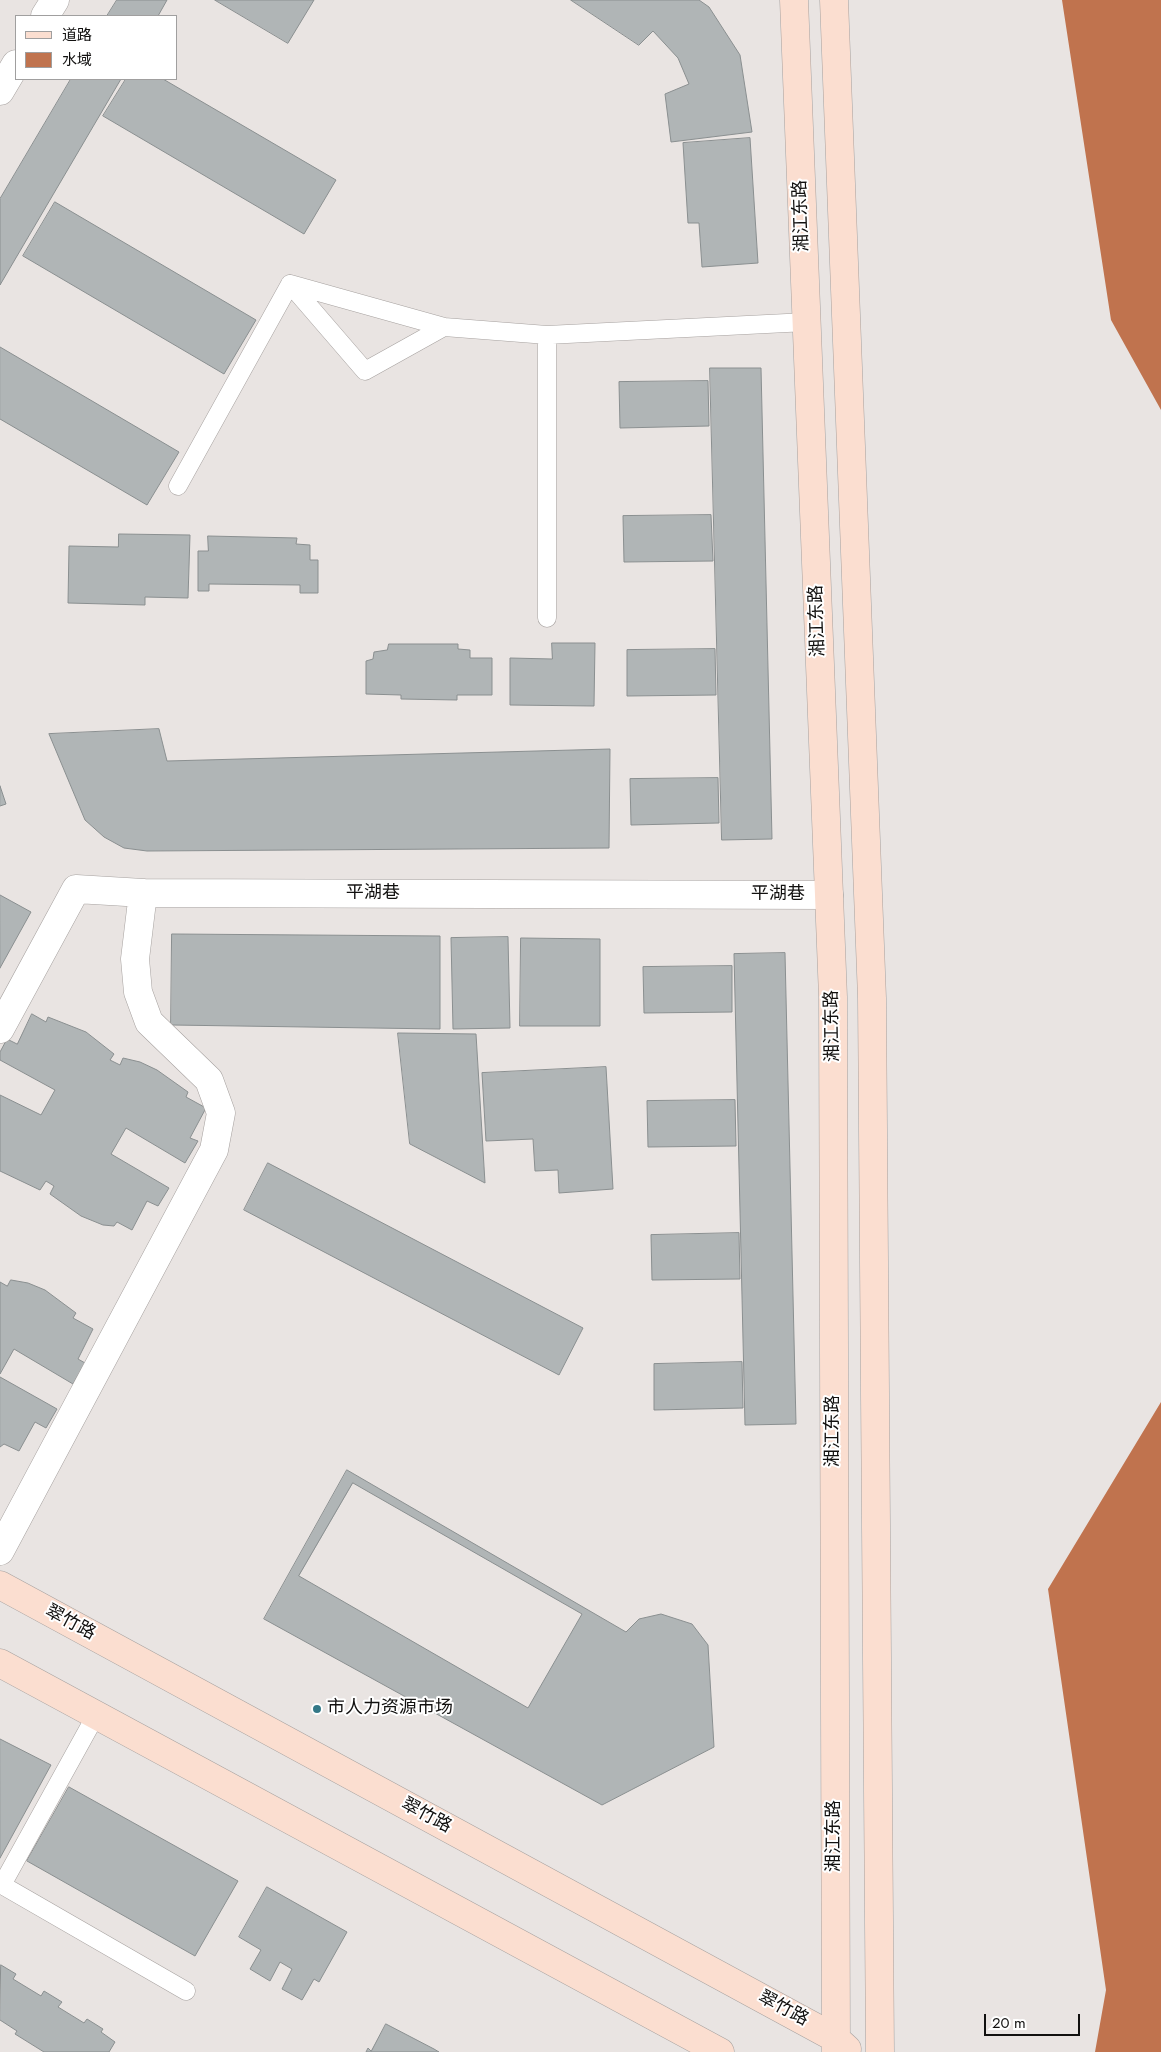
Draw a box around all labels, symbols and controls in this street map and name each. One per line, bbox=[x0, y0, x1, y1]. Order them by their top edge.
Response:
legend bbox=[15, 15, 178, 80]
text: 道路 bbox=[62, 24, 92, 46]
text: 水域 bbox=[62, 49, 92, 71]
street label: 湘江东路 bbox=[790, 180, 814, 252]
street label: 湘江东路 bbox=[806, 585, 830, 657]
street label: 平湖巷 bbox=[346, 883, 400, 905]
street label: 平湖巷 bbox=[751, 884, 805, 906]
street label: 湘江东路 bbox=[822, 990, 844, 1062]
street label: 湘江东路 bbox=[823, 1395, 845, 1467]
street label: 翠竹路 bbox=[41, 1601, 99, 1645]
place label: 市人力资源市场 bbox=[327, 1698, 453, 1720]
marker: 市人力资源市场 bbox=[311, 1703, 323, 1715]
street label: 翠竹路 bbox=[397, 1794, 455, 1838]
street label: 湘江东路 bbox=[824, 1800, 846, 1872]
street label: 翠竹路 bbox=[754, 1987, 812, 2031]
scale bar bbox=[986, 2004, 1082, 2036]
text: 20 m bbox=[992, 2012, 1026, 2034]

